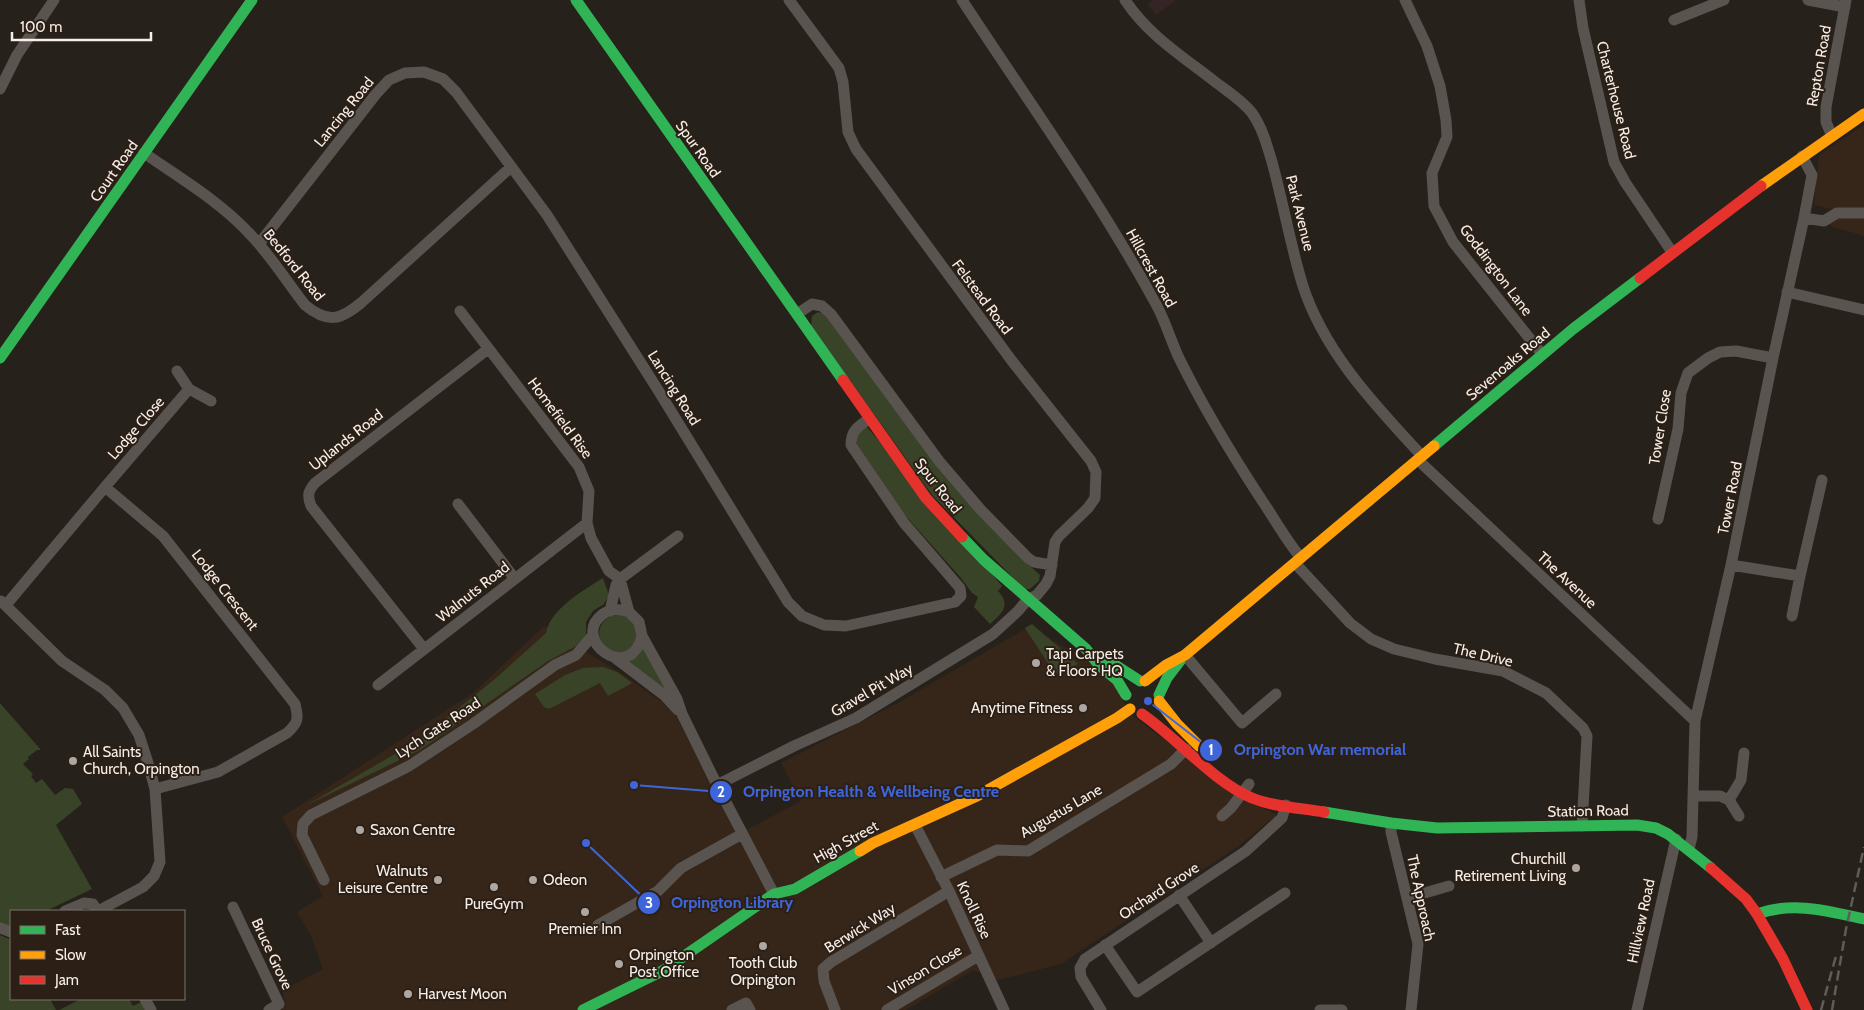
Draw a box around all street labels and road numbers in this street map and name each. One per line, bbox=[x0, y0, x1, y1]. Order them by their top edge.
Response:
street label: Repton Road bbox=[1803, 24, 1835, 108]
street label: Charterhouse Road bbox=[1593, 39, 1639, 161]
street label: Lancing Road bbox=[310, 73, 378, 151]
street label: Spur Road bbox=[672, 117, 724, 181]
street label: Court Road bbox=[86, 137, 142, 205]
street label: Park Avenue bbox=[1282, 173, 1318, 253]
street label: Goddington Lane bbox=[1456, 221, 1536, 319]
street label: Bedford Road bbox=[260, 226, 328, 304]
street label: Hillcrest Road bbox=[1122, 226, 1180, 310]
street label: Felstead Road bbox=[948, 256, 1016, 338]
street label: Sevenoaks Road bbox=[1462, 324, 1554, 404]
street label: Lancing Road bbox=[644, 347, 704, 429]
street label: Homefield Rise bbox=[524, 374, 596, 462]
street label: Tower Close bbox=[1645, 388, 1675, 466]
street label: Lodge Close bbox=[104, 393, 168, 463]
street label: Uplands Road bbox=[306, 406, 386, 474]
street label: Spur Road bbox=[911, 455, 965, 517]
street label: Tower Road bbox=[1714, 460, 1746, 536]
street label: Lodge Crescent bbox=[188, 546, 262, 634]
street label: The Avenue bbox=[1534, 548, 1601, 612]
street label: Walnuts Road bbox=[433, 558, 513, 626]
street label: The Drive bbox=[1451, 639, 1515, 671]
street label: Gravel Pit Way bbox=[828, 659, 917, 721]
street label: Lych Gate Road bbox=[392, 694, 484, 762]
street label: Augustus Lane bbox=[1017, 780, 1105, 842]
street label: Station Road bbox=[1547, 801, 1629, 821]
street label: High Street bbox=[811, 817, 881, 867]
street label: The Approach bbox=[1403, 853, 1439, 943]
street label: Orchard Grove bbox=[1116, 858, 1203, 924]
street label: Hillview Road bbox=[1623, 877, 1659, 965]
street label: Knoll Rise bbox=[953, 878, 995, 942]
street label: Berwick Way bbox=[821, 899, 899, 957]
street label: Bruce Grove bbox=[248, 915, 297, 993]
street label: Vinson Close bbox=[885, 941, 965, 999]

